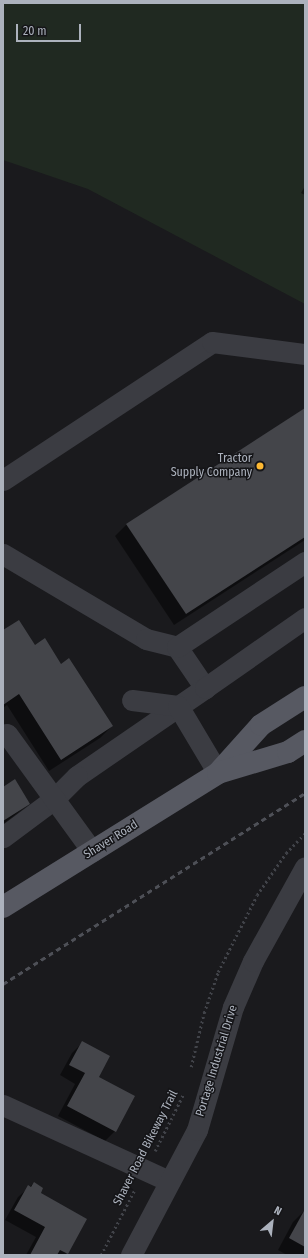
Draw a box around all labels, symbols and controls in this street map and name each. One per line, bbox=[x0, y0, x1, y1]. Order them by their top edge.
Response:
scale bar bbox=[18, 16, 83, 42]
text: 20 m bbox=[23, 24, 47, 38]
place label: Tractor Supply Company bbox=[171, 452, 252, 480]
marker: Tractor Supply Company bbox=[255, 461, 265, 471]
street label: Shaver Road bbox=[81, 818, 141, 862]
street label: Portage Industrial Drive bbox=[193, 1004, 241, 1118]
street label: Shaver Road Bikeway Trail bbox=[111, 1088, 181, 1208]
north arrow bbox=[252, 1202, 292, 1242]
text: N bbox=[272, 1204, 284, 1218]

